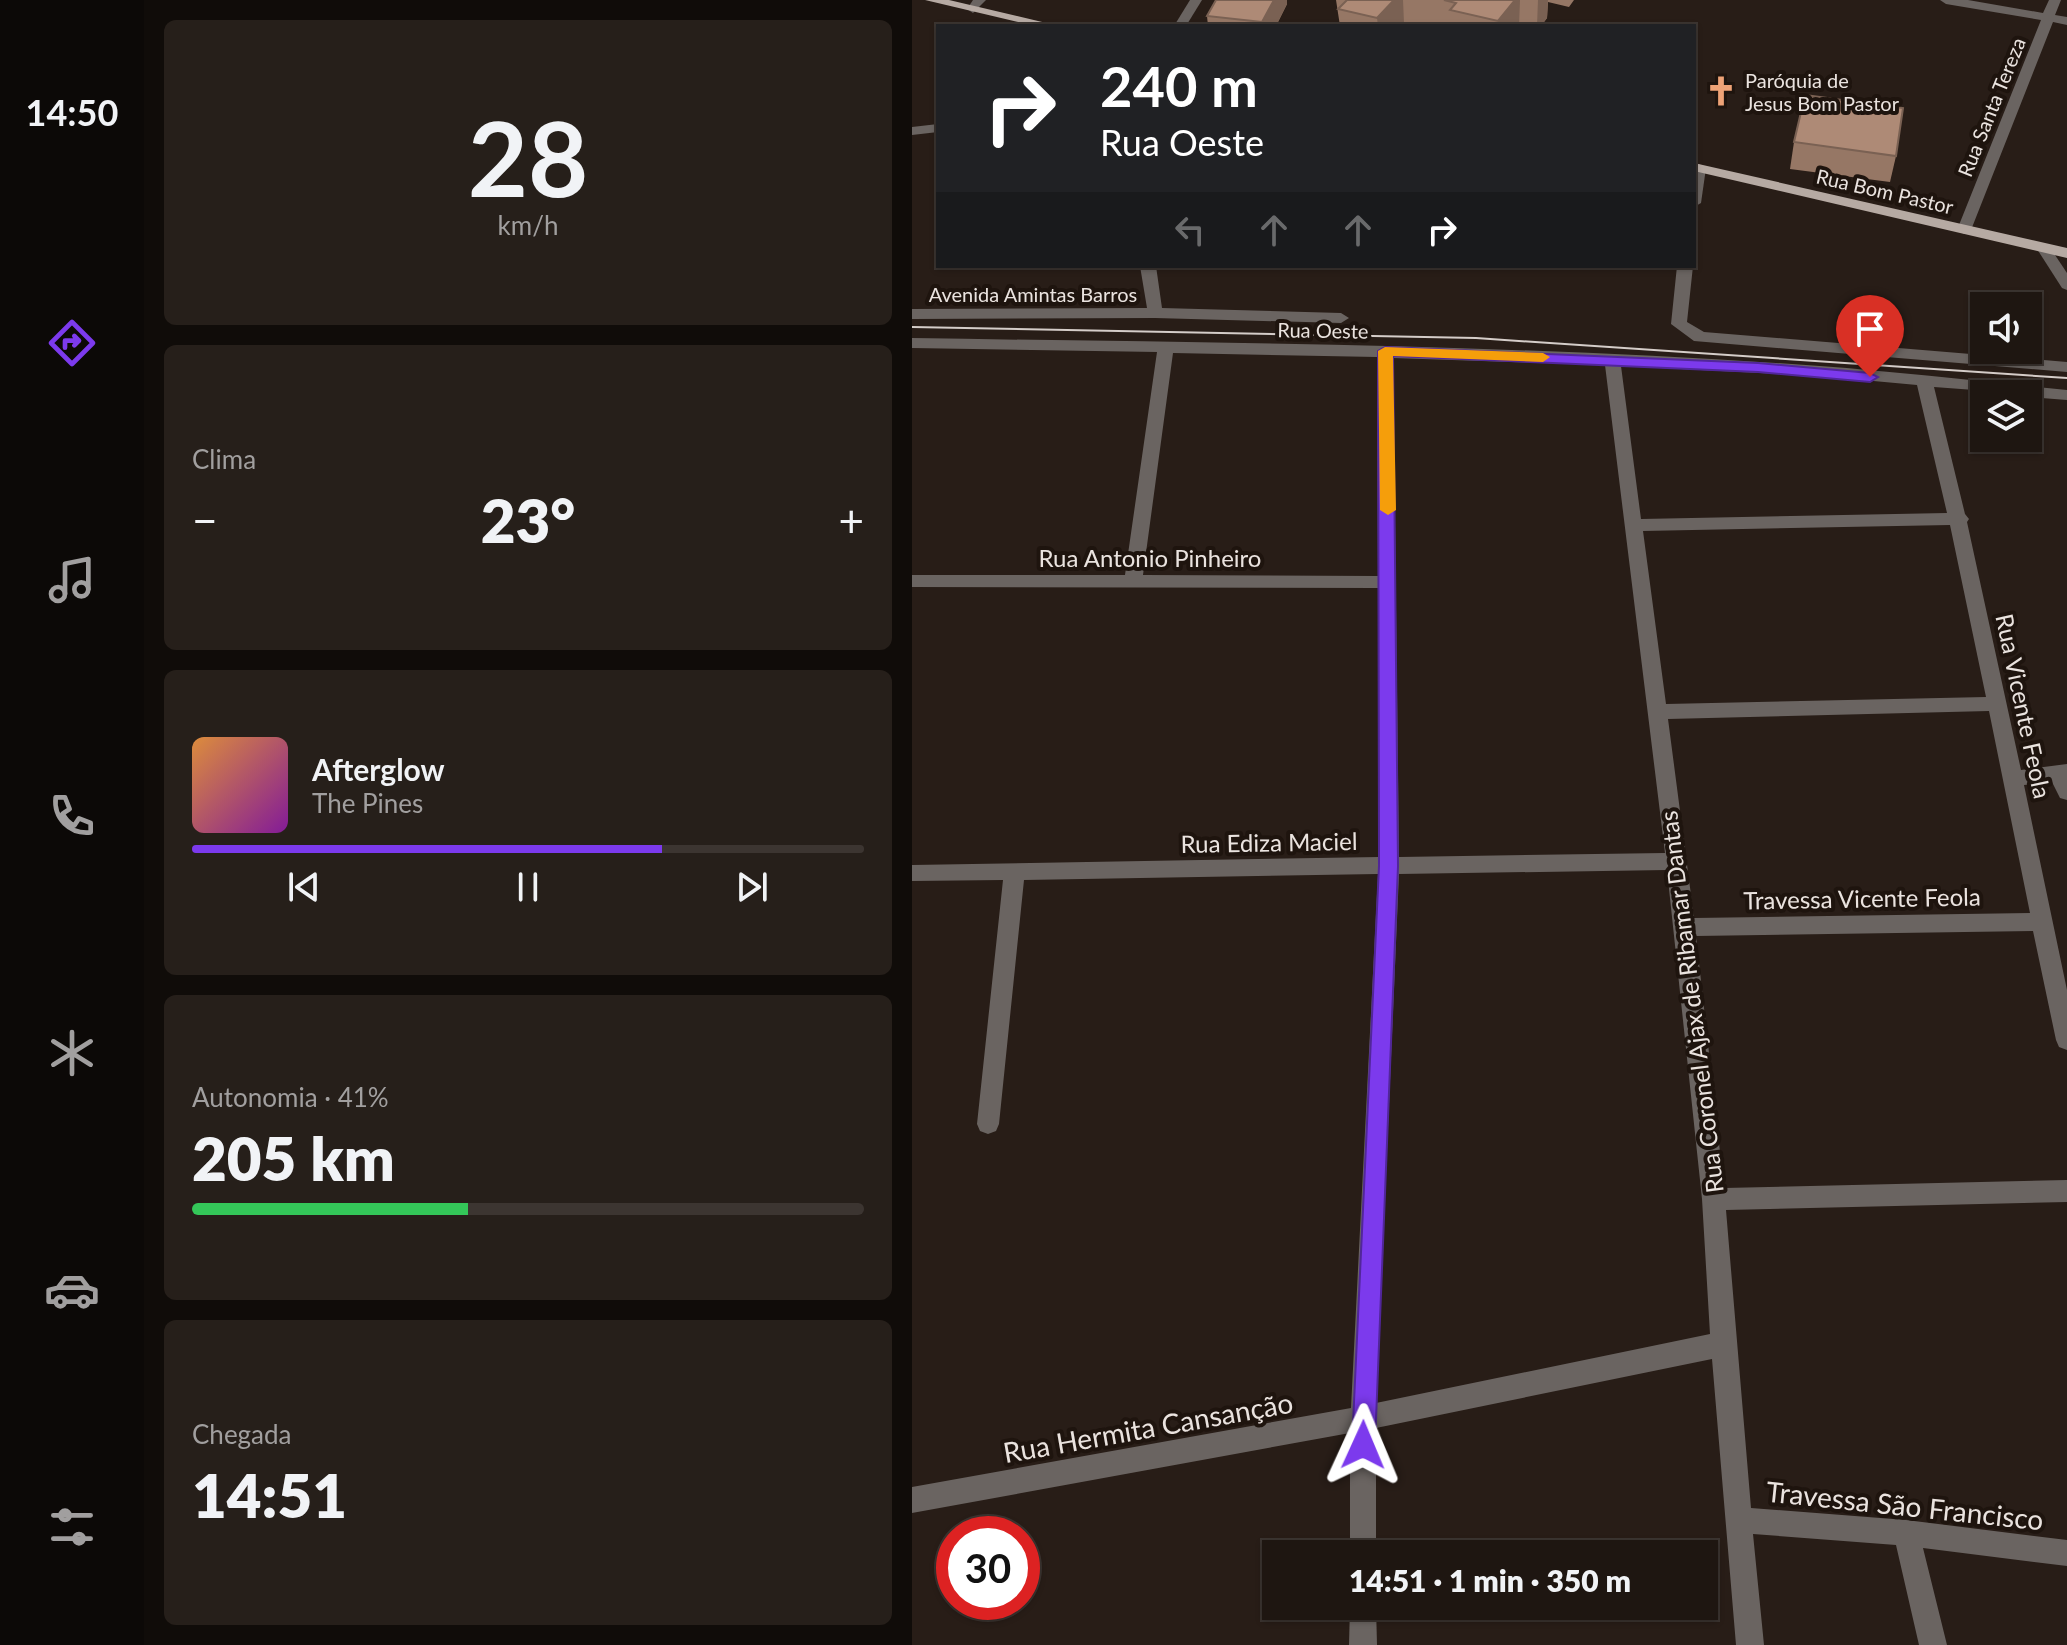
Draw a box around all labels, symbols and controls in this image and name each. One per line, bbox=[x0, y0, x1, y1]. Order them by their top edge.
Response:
street label: Rua Santa Tereza bbox=[1952, 34, 2030, 180]
text: 240 m bbox=[1100, 52, 1258, 119]
icon: right bbox=[968, 56, 1072, 160]
place label: Paróquia de Jesus Bom Pastor bbox=[1745, 68, 1900, 115]
church icon: Paróquia de Jesus Bom Pastor bbox=[1704, 74, 1738, 108]
text: 14:50 bbox=[26, 90, 118, 134]
text: 28 bbox=[468, 94, 588, 219]
text: Rua Oeste bbox=[1100, 120, 1264, 164]
street label: Rua Bom Pastor bbox=[1814, 164, 1957, 219]
icon: left bbox=[1168, 208, 1212, 252]
icon: ahead bbox=[1252, 208, 1296, 252]
icon: ahead bbox=[1336, 208, 1380, 252]
icon: right bbox=[1420, 208, 1464, 252]
text: km/h bbox=[498, 209, 558, 241]
street label: Avenida Amintas Barros bbox=[929, 282, 1137, 306]
map controls bbox=[1970, 292, 2042, 452]
button: sound bbox=[1970, 292, 2042, 364]
pin bbox=[1836, 295, 1904, 377]
icon: arrive bbox=[1848, 307, 1892, 351]
icon: directions bbox=[44, 315, 100, 371]
street label: Rua Oeste bbox=[1277, 317, 1369, 343]
button: layers bbox=[1970, 380, 2042, 452]
text: Clima bbox=[192, 443, 256, 475]
text: 23° bbox=[481, 484, 575, 556]
text: − bbox=[192, 494, 218, 546]
text: + bbox=[838, 494, 864, 546]
street label: Rua Antonio Pinheiro bbox=[1039, 543, 1261, 572]
icon: music bbox=[44, 552, 100, 608]
street label: Rua Vicente Feola bbox=[1990, 611, 2058, 801]
text: Afterglow bbox=[312, 751, 445, 787]
text: The Pines bbox=[312, 787, 423, 819]
icon: phone bbox=[44, 788, 100, 844]
street label: Rua Coronel Ajax de Ribamar Dantas bbox=[1653, 809, 1729, 1195]
street label: Rua Ediza Maciel bbox=[1180, 826, 1358, 858]
icon: previous bbox=[282, 865, 326, 909]
icon: pause bbox=[506, 865, 550, 909]
icon: next bbox=[730, 865, 774, 909]
street label: Travessa Vicente Feola bbox=[1743, 881, 1981, 915]
icon: climate bbox=[44, 1025, 100, 1081]
text: Autonomia · 41% bbox=[192, 1081, 389, 1113]
text: 205 km bbox=[192, 1122, 395, 1194]
icon: car bbox=[44, 1262, 100, 1318]
street label: Rua Hermita Cansanção bbox=[1001, 1385, 1295, 1469]
position arrow bbox=[1321, 1403, 1405, 1487]
text: Chegada bbox=[192, 1418, 292, 1450]
text: 14:51 bbox=[192, 1459, 347, 1531]
street label: Travessa São Francisco bbox=[1765, 1474, 2045, 1536]
icon: filters bbox=[44, 1499, 100, 1555]
speed limit sign: 30 bbox=[936, 1516, 1040, 1620]
text: 14:51 · 1 min · 350 m bbox=[1349, 1562, 1631, 1598]

